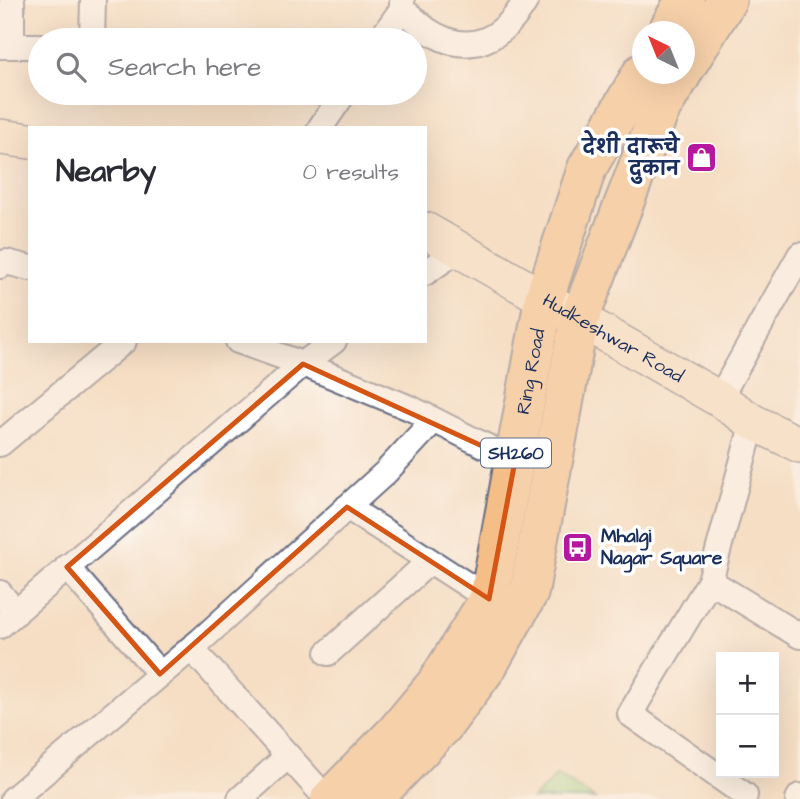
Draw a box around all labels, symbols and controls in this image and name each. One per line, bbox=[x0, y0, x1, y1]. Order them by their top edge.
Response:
north arrow bbox=[632, 21, 695, 84]
search box bbox=[28, 28, 427, 105]
icon: search bbox=[52, 48, 90, 86]
text: Search here bbox=[108, 49, 261, 85]
place label: देशी दारूचे दुकान bbox=[580, 130, 681, 183]
shop icon: देशी दारूचे दुकान bbox=[685, 141, 719, 175]
text: Nearby bbox=[56, 151, 156, 193]
text: 0 results bbox=[302, 156, 399, 188]
street label: Hudkeshwar Road bbox=[538, 287, 689, 390]
street label: Ring Road bbox=[510, 326, 552, 417]
road number: SH260 bbox=[481, 438, 551, 467]
place label: Mhalgi Nagar Square bbox=[601, 523, 723, 573]
bus stop icon: Mhalgi Nagar Square bbox=[561, 530, 595, 564]
map controls bbox=[716, 652, 779, 778]
button: + bbox=[716, 652, 779, 715]
button: − bbox=[716, 715, 779, 778]

